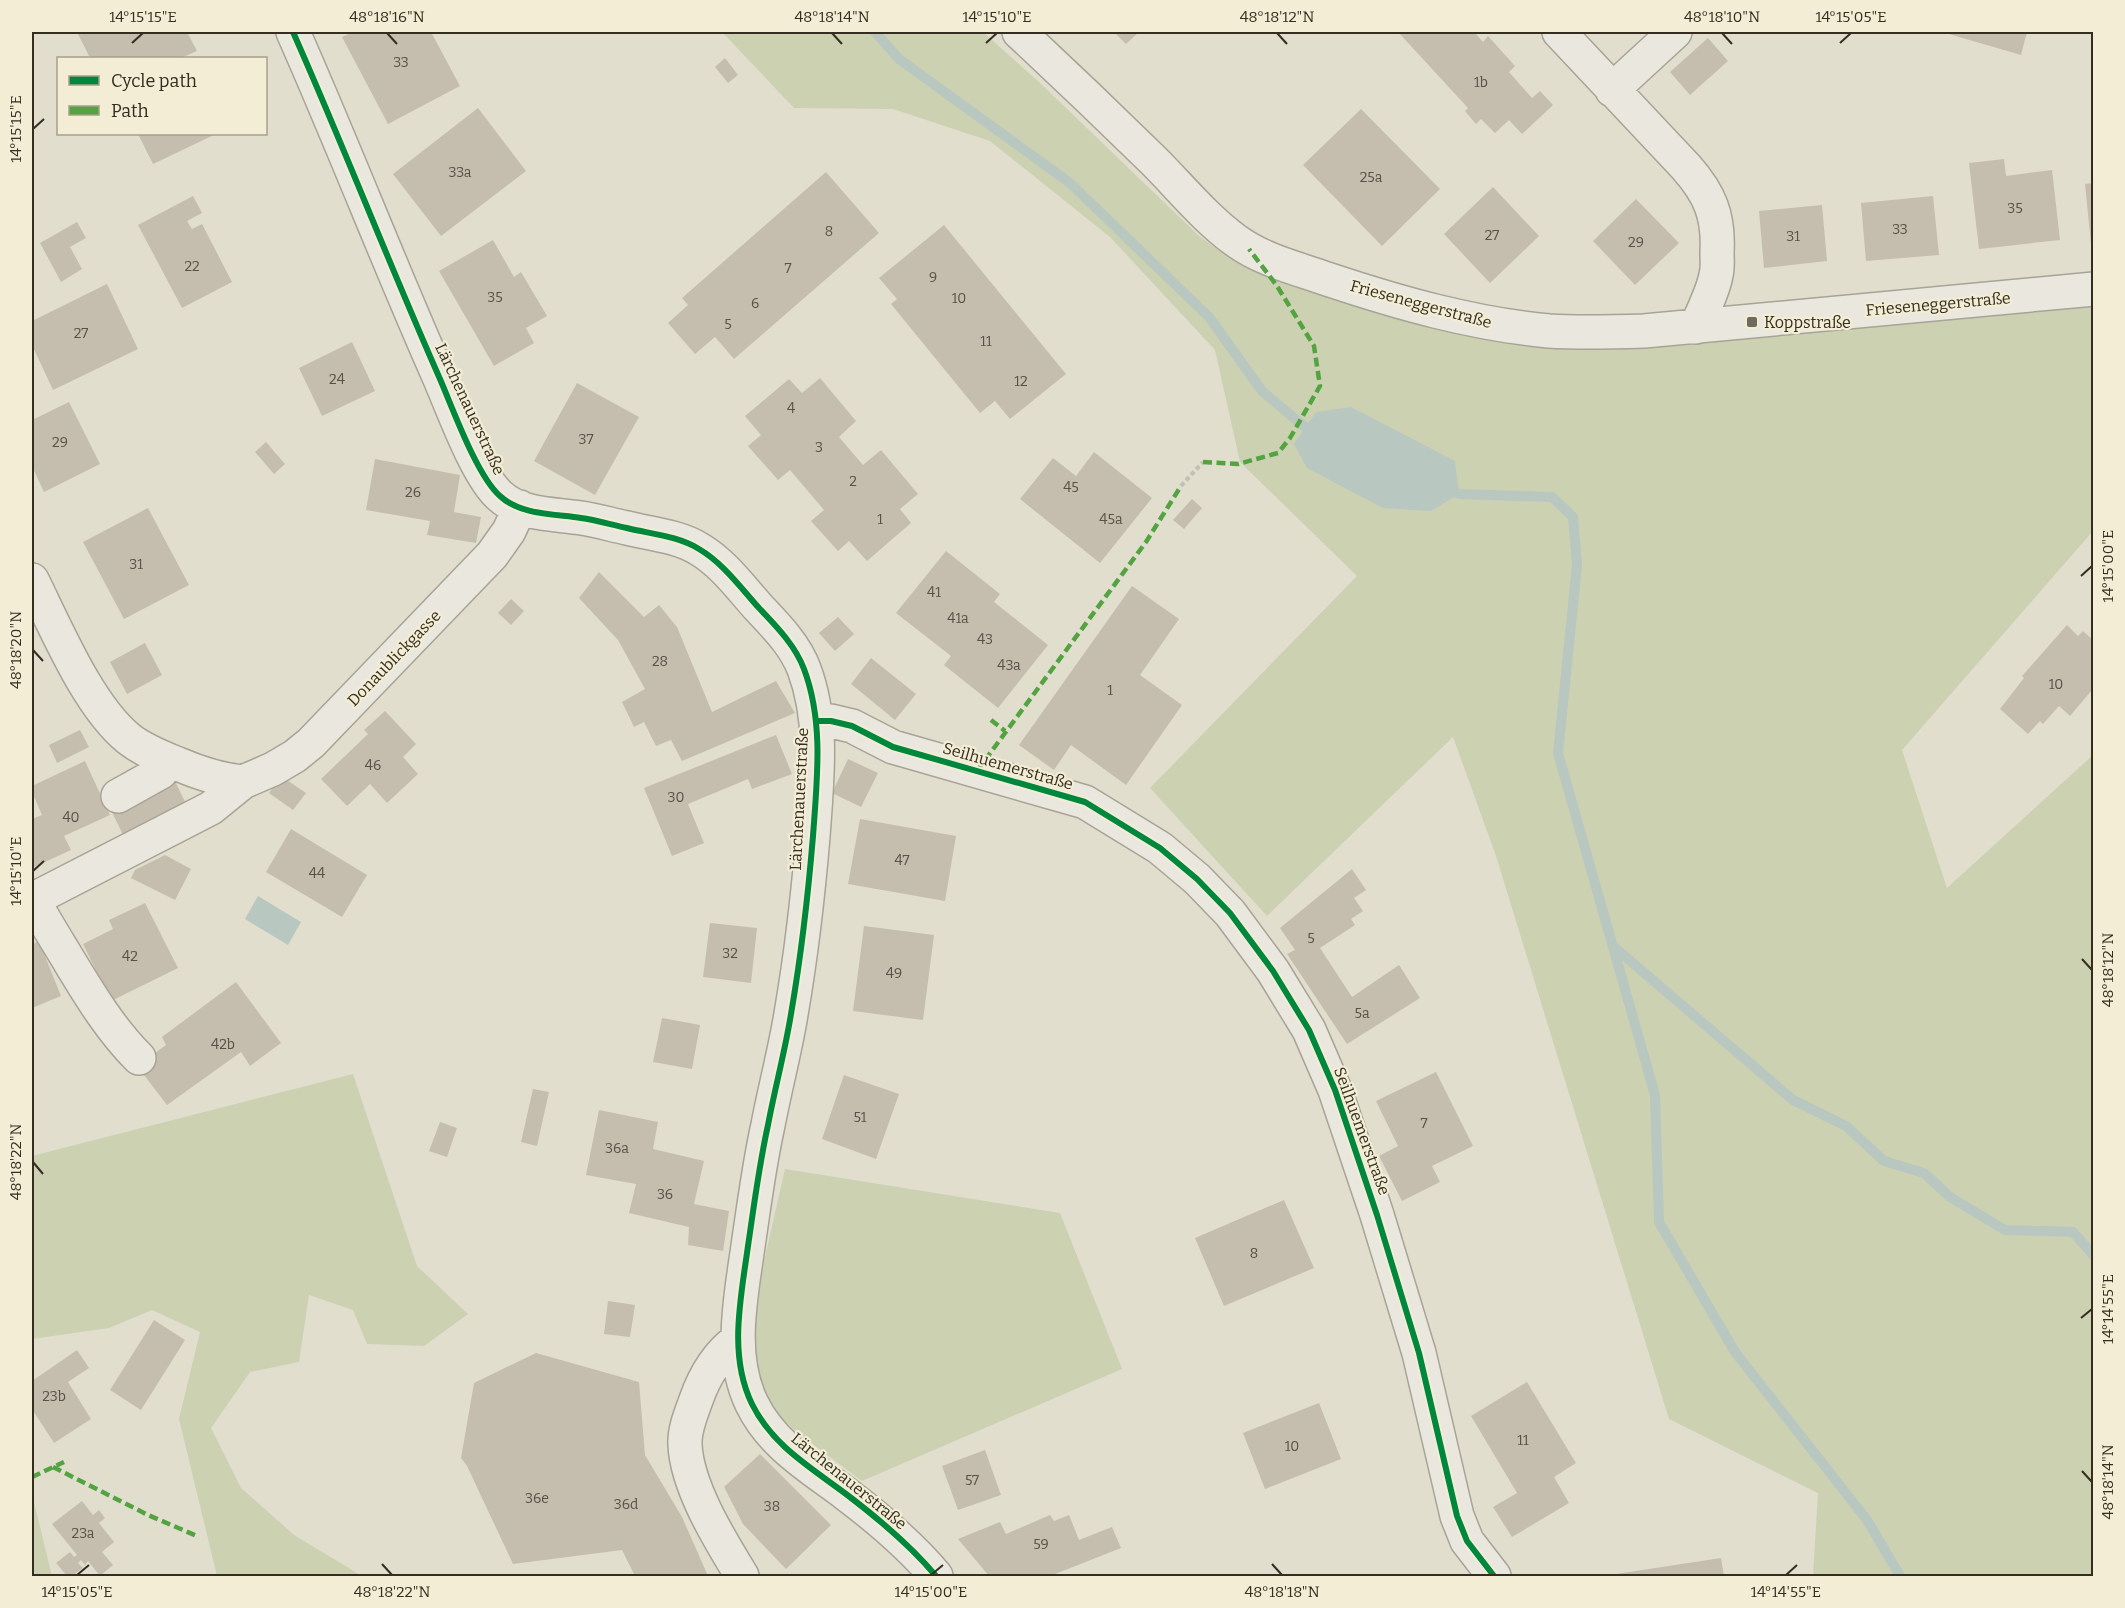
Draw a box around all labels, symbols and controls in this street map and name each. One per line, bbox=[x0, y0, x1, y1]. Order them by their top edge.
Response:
text: 14°15'15"E bbox=[109, 8, 177, 26]
text: 48°18'16"N bbox=[349, 8, 425, 26]
text: 48°18'14"N bbox=[794, 8, 870, 26]
text: 14°15'10"E bbox=[962, 8, 1032, 26]
text: 48°18'12"N bbox=[1240, 8, 1314, 26]
text: 48°18'10"N bbox=[1684, 8, 1760, 26]
text: 14°15'05"E bbox=[1815, 8, 1887, 26]
house number: 33 bbox=[393, 54, 409, 71]
legend bbox=[57, 57, 267, 135]
text: Cycle path bbox=[111, 70, 197, 92]
house number: 1b bbox=[1474, 74, 1488, 91]
text: 14°15'15"E bbox=[7, 95, 25, 163]
text: Path bbox=[111, 100, 149, 122]
house number: 33a bbox=[448, 164, 472, 181]
house number: 25a bbox=[1360, 169, 1383, 186]
house number: 35 bbox=[2007, 200, 2023, 217]
house number: 33 bbox=[1892, 221, 1908, 238]
house number: 8 bbox=[825, 223, 833, 240]
house number: 27 bbox=[1485, 227, 1499, 244]
house number: 31 bbox=[1786, 228, 1800, 245]
house number: 29 bbox=[1628, 234, 1644, 251]
house number: 22 bbox=[184, 258, 200, 275]
house number: 7 bbox=[784, 260, 792, 277]
house number: 9 bbox=[929, 269, 937, 286]
street label: Frieseneggerstraße bbox=[1348, 276, 1494, 332]
street label: Frieseneggerstraße bbox=[1865, 288, 2011, 320]
house number: 35 bbox=[487, 289, 503, 306]
house number: 10 bbox=[952, 290, 966, 307]
house number: 6 bbox=[751, 295, 759, 312]
place label: Koppstraße bbox=[1764, 313, 1851, 332]
marker: Koppstraße bbox=[1745, 315, 1759, 329]
house number: 5 bbox=[724, 316, 732, 333]
house number: 27 bbox=[74, 325, 88, 342]
house number: 11 bbox=[980, 333, 992, 350]
street label: Lärchenauerstraße bbox=[431, 340, 509, 478]
house number: 24 bbox=[329, 371, 345, 388]
house number: 12 bbox=[1014, 373, 1028, 390]
house number: 4 bbox=[787, 400, 795, 417]
house number: 37 bbox=[578, 431, 594, 448]
house number: 29 bbox=[52, 434, 68, 451]
house number: 3 bbox=[815, 439, 823, 456]
house number: 2 bbox=[849, 473, 857, 490]
house number: 45 bbox=[1063, 479, 1079, 496]
house number: 26 bbox=[405, 484, 421, 501]
house number: 1 bbox=[877, 511, 883, 528]
house number: 45a bbox=[1099, 511, 1123, 528]
text: 14°15'00"E bbox=[2099, 530, 2117, 602]
house number: 31 bbox=[129, 556, 143, 573]
house number: 41 bbox=[927, 584, 941, 601]
street label: Donaublickgasse bbox=[343, 606, 445, 710]
house number: 41a bbox=[947, 610, 969, 627]
text: 48°18'20"N bbox=[7, 611, 25, 689]
house number: 43 bbox=[977, 631, 993, 648]
house number: 28 bbox=[652, 653, 668, 670]
house number: 43a bbox=[997, 657, 1021, 674]
house number: 10 bbox=[2049, 676, 2063, 693]
house number: 1 bbox=[1107, 682, 1113, 699]
street label: Lärchenauerstraße bbox=[786, 727, 812, 871]
street label: Seilhuemerstraße bbox=[941, 738, 1075, 794]
house number: 46 bbox=[365, 757, 381, 774]
house number: 30 bbox=[668, 789, 684, 806]
house number: 40 bbox=[62, 809, 80, 826]
text: 14°15'10"E bbox=[7, 836, 25, 906]
house number: 47 bbox=[894, 852, 910, 869]
house number: 44 bbox=[309, 865, 325, 882]
house number: 5 bbox=[1307, 930, 1315, 947]
text: 48°18'12"N bbox=[2099, 933, 2117, 1007]
house number: 32 bbox=[722, 945, 738, 962]
house number: 42 bbox=[122, 948, 138, 965]
house number: 49 bbox=[886, 965, 902, 982]
house number: 5a bbox=[1354, 1005, 1370, 1022]
house number: 42b bbox=[211, 1036, 235, 1053]
street label: Seilhuemerstraße bbox=[1330, 1064, 1394, 1198]
house number: 51 bbox=[854, 1109, 867, 1126]
house number: 7 bbox=[1420, 1115, 1428, 1132]
text: 48°18'22"N bbox=[7, 1124, 25, 1200]
house number: 36a bbox=[605, 1140, 629, 1157]
house number: 36 bbox=[657, 1186, 673, 1203]
house number: 8 bbox=[1250, 1245, 1258, 1262]
text: 14°14'55"E bbox=[2099, 1274, 2117, 1344]
house number: 23b bbox=[42, 1388, 66, 1405]
street label: Lärchenauerstraße bbox=[787, 1429, 911, 1533]
house number: 11 bbox=[1517, 1432, 1529, 1449]
house number: 10 bbox=[1285, 1438, 1299, 1455]
text: 48°18'14"N bbox=[2099, 1444, 2117, 1520]
house number: 57 bbox=[965, 1472, 979, 1489]
house number: 36e bbox=[525, 1490, 549, 1507]
house number: 36d bbox=[614, 1496, 638, 1513]
house number: 38 bbox=[764, 1498, 780, 1515]
house number: 23a bbox=[72, 1525, 95, 1542]
house number: 59 bbox=[1033, 1536, 1049, 1553]
text: 14°15'05"E bbox=[41, 1583, 113, 1601]
text: 48°18'22"N bbox=[354, 1583, 430, 1601]
text: 14°15'00"E bbox=[895, 1583, 967, 1601]
text: 48°18'18"N bbox=[1244, 1583, 1320, 1601]
text: 14°14'55"E bbox=[1751, 1583, 1821, 1601]

